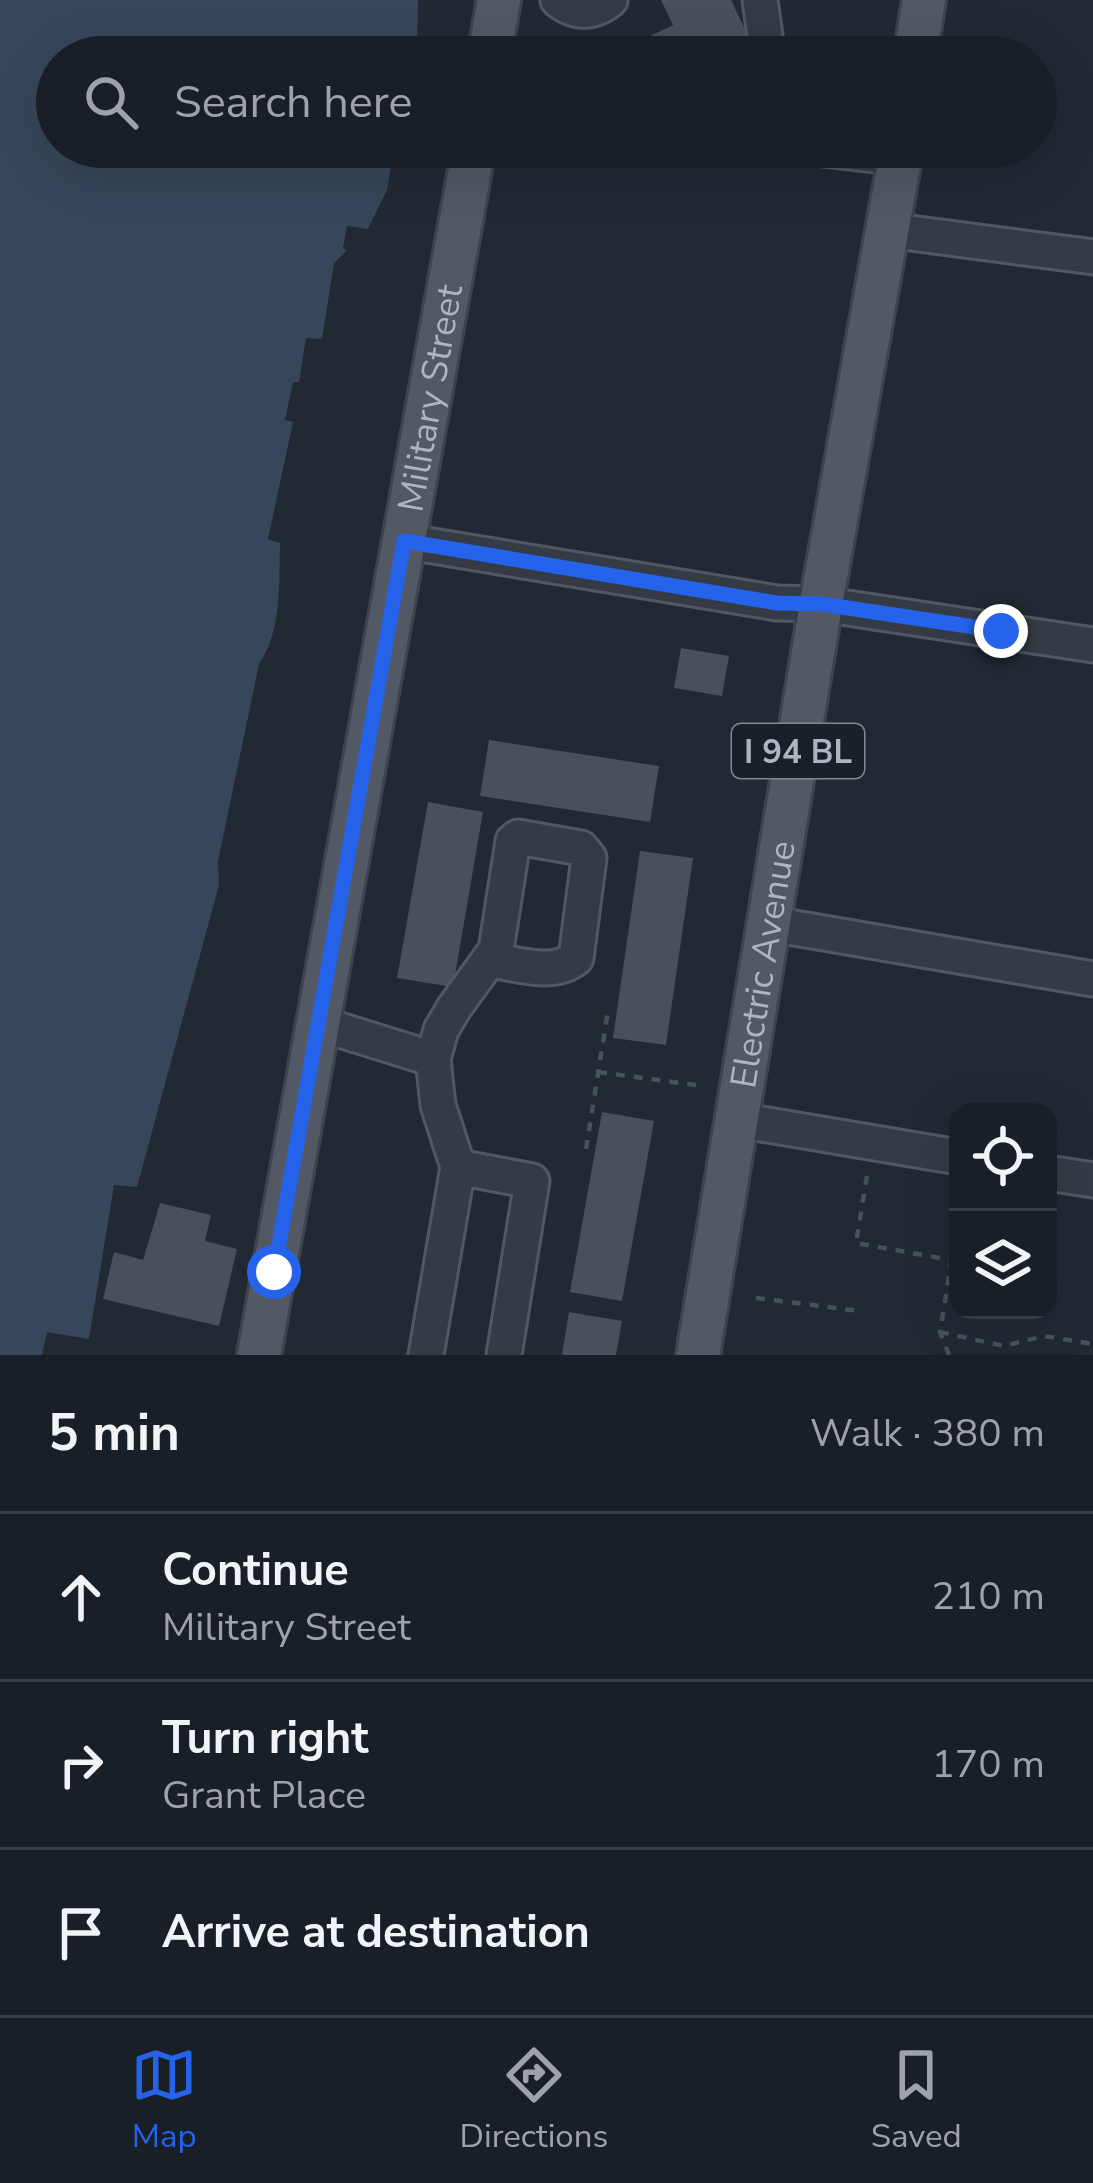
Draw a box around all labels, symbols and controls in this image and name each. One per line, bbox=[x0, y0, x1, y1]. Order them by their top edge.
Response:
search box bbox=[36, 36, 1057, 168]
icon: search bbox=[78, 69, 144, 135]
text: Search here bbox=[174, 72, 413, 133]
street label: Military Street bbox=[387, 280, 475, 516]
route end bbox=[974, 604, 1028, 658]
road number: I 94 BL bbox=[732, 724, 864, 778]
street label: Electric Avenue bbox=[719, 837, 808, 1092]
map controls bbox=[949, 1103, 1057, 1319]
button: locate bbox=[949, 1103, 1057, 1211]
button: layers bbox=[949, 1211, 1057, 1319]
route start bbox=[247, 1245, 301, 1299]
text: 5 min bbox=[48, 1398, 180, 1468]
text: Walk · 380 m bbox=[810, 1407, 1045, 1460]
text: Continue bbox=[162, 1540, 349, 1601]
icon: ahead bbox=[48, 1564, 114, 1630]
text: 210 m bbox=[931, 1570, 1045, 1623]
text: Military Street bbox=[162, 1601, 411, 1654]
text: Turn right bbox=[162, 1708, 369, 1769]
icon: right bbox=[48, 1732, 114, 1798]
text: 170 m bbox=[931, 1738, 1045, 1791]
text: Grant Place bbox=[162, 1769, 366, 1822]
icon: arrive bbox=[48, 1900, 114, 1966]
text: Arrive at destination bbox=[162, 1902, 590, 1963]
tab: Map bbox=[131, 2042, 197, 2159]
tab: Directions bbox=[460, 2042, 608, 2159]
tab: Saved bbox=[871, 2042, 962, 2159]

